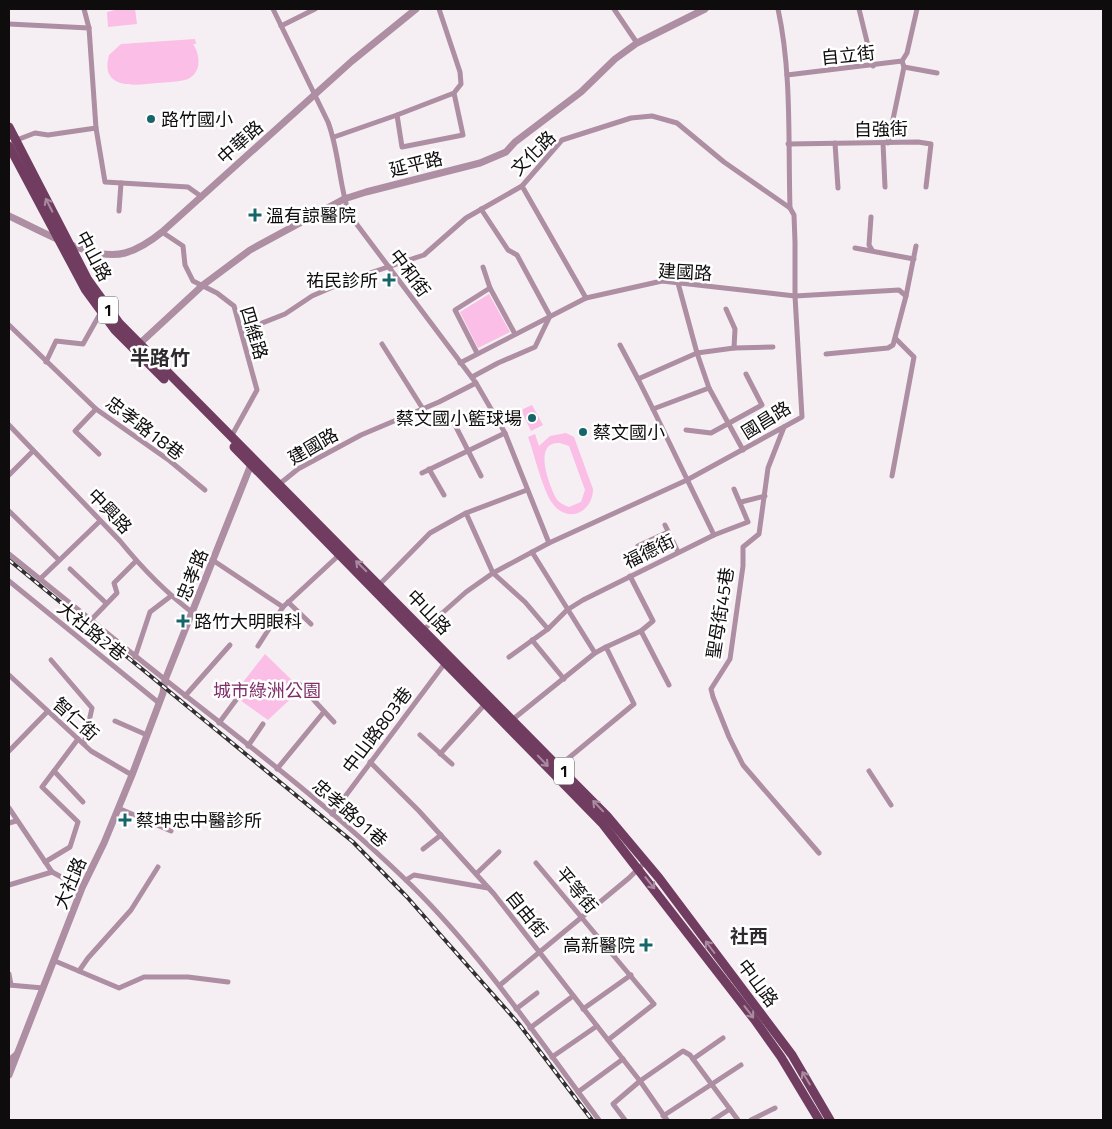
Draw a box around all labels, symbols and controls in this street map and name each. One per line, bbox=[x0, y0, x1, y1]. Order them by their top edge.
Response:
street label: 自立街 bbox=[820, 39, 876, 71]
place label: 路竹國小 bbox=[161, 106, 233, 133]
marker: 路竹國小 bbox=[145, 113, 157, 125]
street label: 中華路 bbox=[211, 114, 269, 170]
street label: 自強街 bbox=[854, 115, 908, 143]
street label: 文化路 bbox=[504, 124, 562, 182]
street label: 延平路 bbox=[387, 144, 445, 184]
one-way arrow bbox=[44, 198, 53, 213]
place label: 溫有諒醫院 bbox=[266, 202, 356, 229]
marker: 溫有諒醫院 bbox=[248, 208, 262, 222]
street label: 中山路 bbox=[69, 226, 119, 286]
street label: 中和街 bbox=[383, 243, 437, 303]
street label: 建國路 bbox=[657, 257, 713, 287]
place label: 祐民診所 bbox=[306, 267, 378, 294]
marker: 祐民診所 bbox=[382, 273, 396, 287]
road number: 1 bbox=[98, 296, 118, 324]
street label: 四維路 bbox=[233, 303, 275, 363]
district label: 半路竹 bbox=[130, 342, 190, 373]
street label: 忠孝路18巷 bbox=[100, 389, 190, 467]
street label: 國昌路 bbox=[736, 394, 796, 446]
place label: 蔡文國小籃球場 bbox=[396, 405, 522, 432]
marker: 蔡文國小籃球場 bbox=[526, 412, 538, 424]
place label: 蔡文國小 bbox=[593, 419, 665, 446]
street label: 建國路 bbox=[283, 421, 343, 471]
marker: 蔡文國小 bbox=[577, 426, 589, 438]
street label: 中興路 bbox=[82, 482, 138, 540]
street label: 福德街 bbox=[619, 527, 679, 575]
street label: 忠孝路 bbox=[169, 545, 215, 605]
one-way arrow bbox=[355, 560, 367, 572]
street label: 聖母街45巷 bbox=[699, 565, 741, 661]
street label: 中山路 bbox=[401, 583, 457, 641]
street label: 大社路2巷 bbox=[52, 595, 132, 667]
place label: 路竹大明眼科 bbox=[194, 608, 302, 635]
marker: 路竹大明眼科 bbox=[176, 614, 190, 628]
park label: 城市綠洲公園 bbox=[213, 677, 321, 704]
street label: 中山路803巷 bbox=[335, 681, 419, 779]
street label: 智仁街 bbox=[47, 691, 105, 747]
one-way arrow bbox=[537, 755, 549, 767]
road number: 1 bbox=[554, 758, 574, 784]
street label: 忠孝路91巷 bbox=[306, 773, 394, 853]
one-way arrow bbox=[592, 800, 604, 813]
place label: 蔡坤忠中醫診所 bbox=[136, 807, 262, 834]
marker: 蔡坤忠中醫診所 bbox=[118, 813, 132, 827]
street label: 大社路 bbox=[47, 853, 93, 913]
street label: 平等街 bbox=[549, 861, 605, 919]
one-way arrow bbox=[645, 876, 656, 889]
street label: 自由街 bbox=[500, 885, 554, 943]
district label: 社西 bbox=[730, 921, 768, 950]
place label: 高新醫院 bbox=[563, 932, 635, 959]
marker: 高新醫院 bbox=[639, 938, 653, 952]
one-way arrow bbox=[705, 941, 716, 954]
street label: 中山路 bbox=[731, 953, 785, 1013]
one-way arrow bbox=[743, 1005, 754, 1018]
one-way arrow bbox=[800, 1071, 811, 1085]

